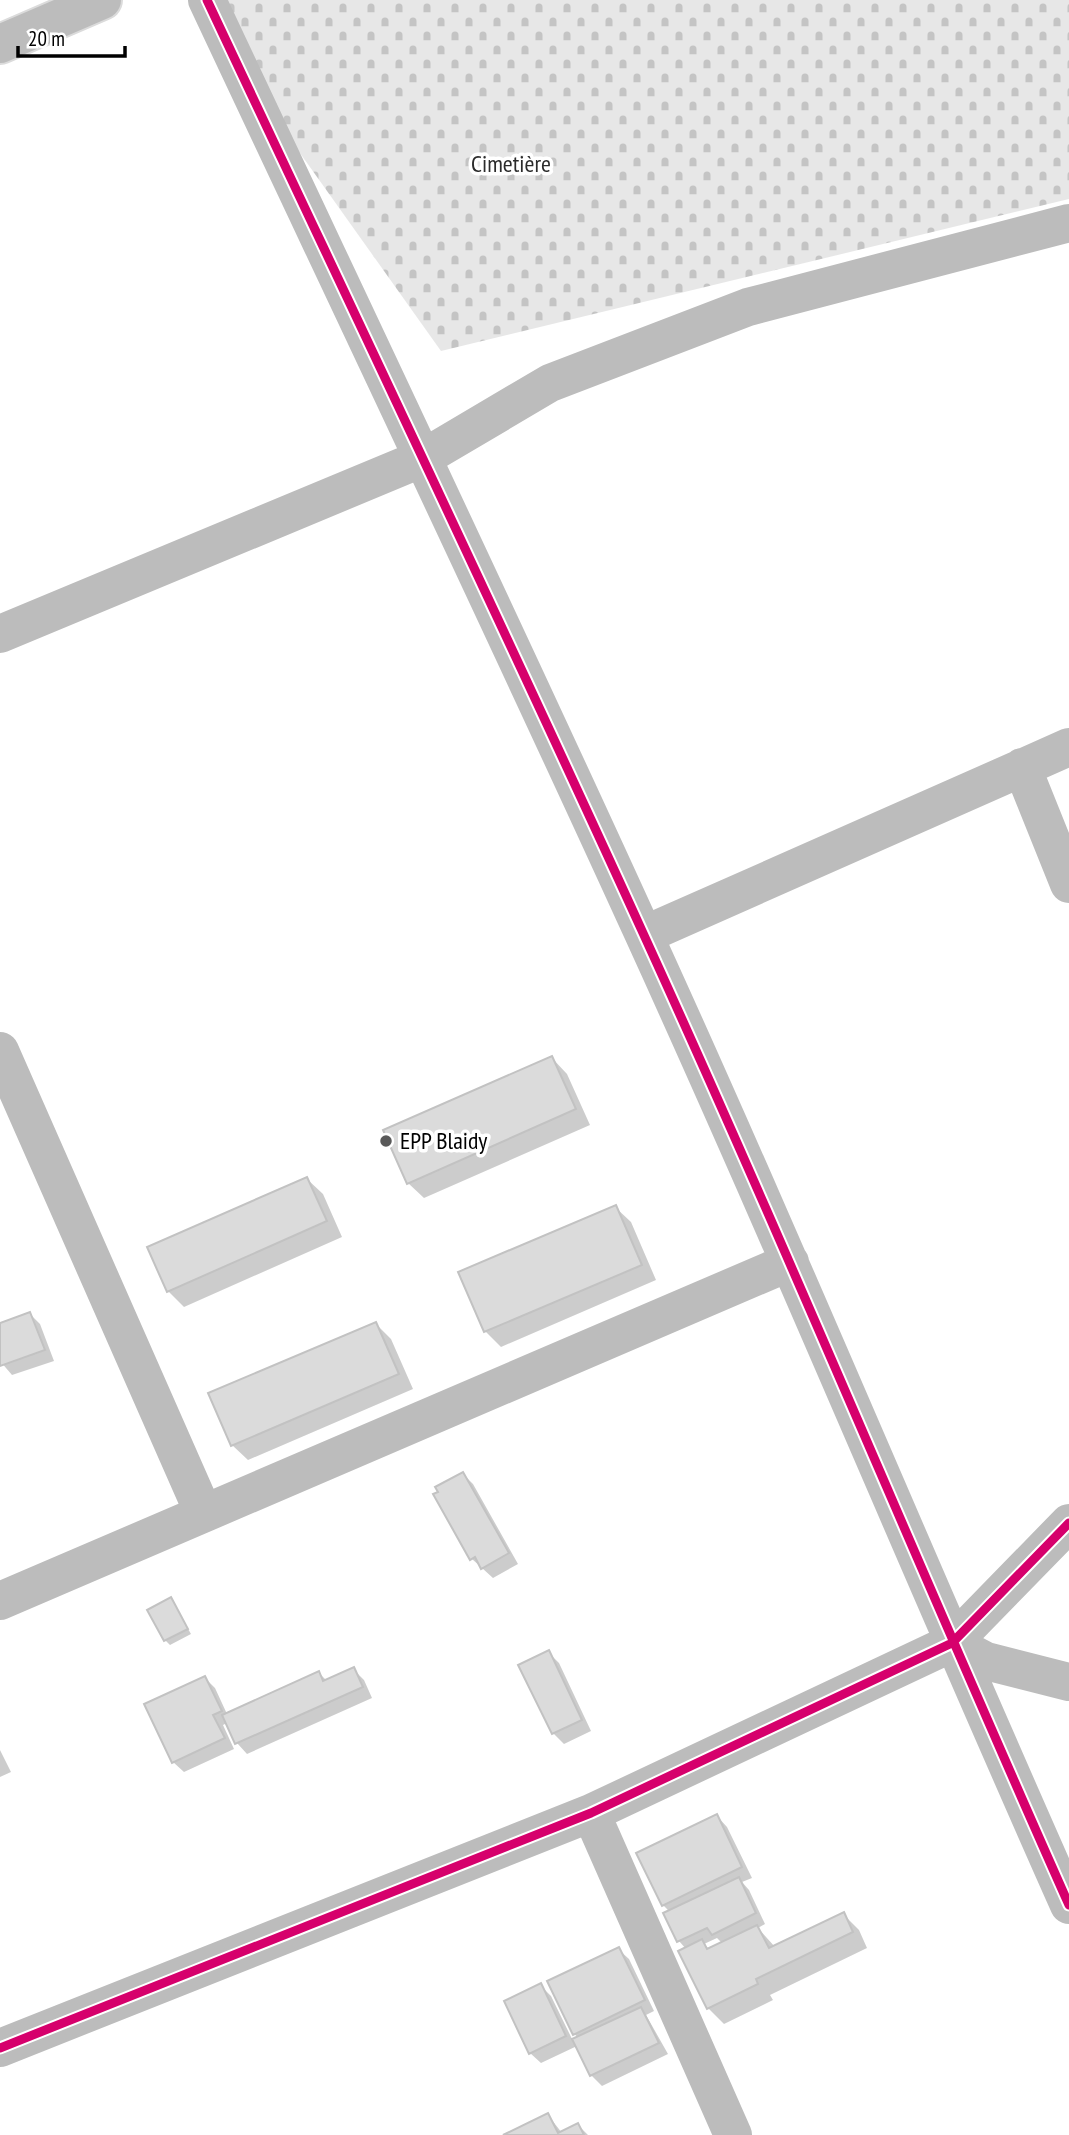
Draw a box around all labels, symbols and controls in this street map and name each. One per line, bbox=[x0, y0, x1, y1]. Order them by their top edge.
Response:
scale bar bbox=[18, 14, 124, 58]
text: 20 m bbox=[28, 25, 65, 52]
park label: Cimetière bbox=[471, 148, 551, 179]
place label: EPP Blaidy bbox=[400, 1125, 487, 1156]
marker: EPP Blaidy bbox=[378, 1133, 394, 1149]

